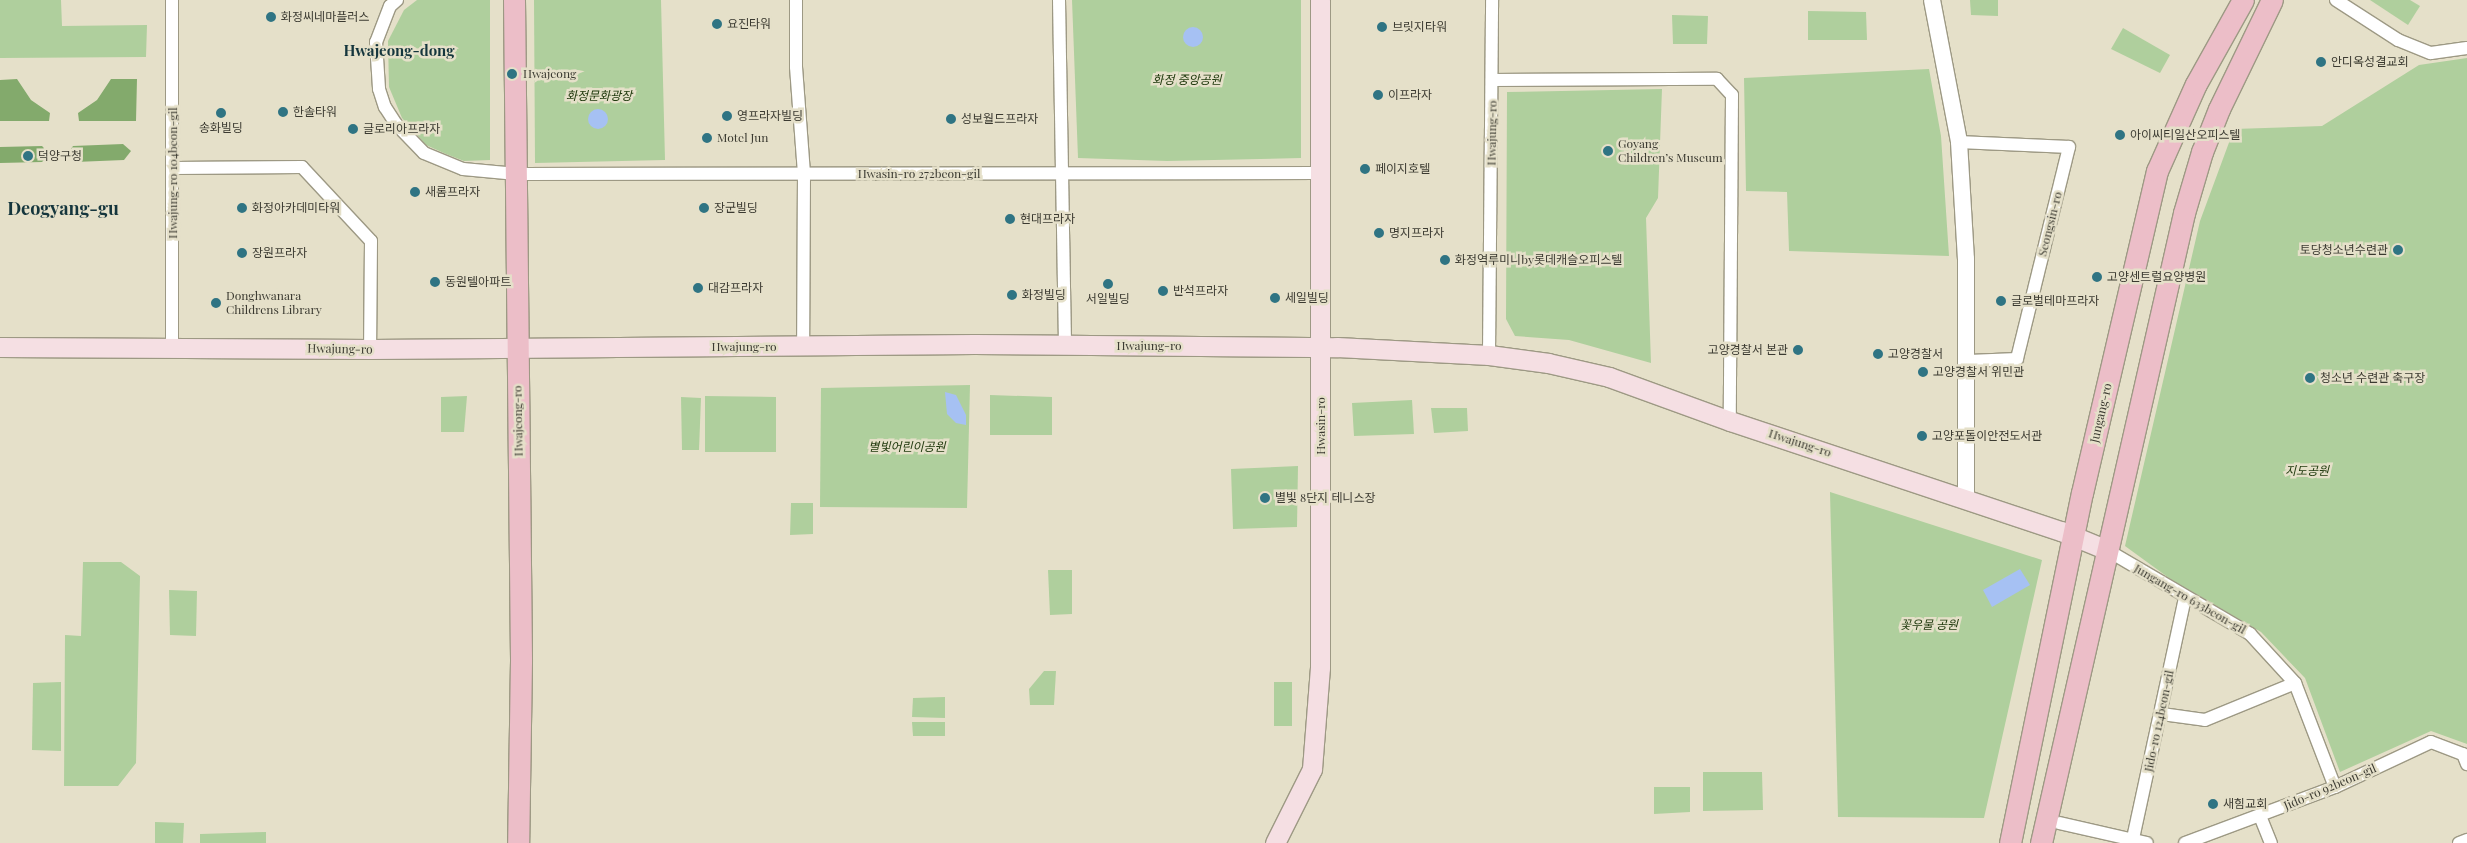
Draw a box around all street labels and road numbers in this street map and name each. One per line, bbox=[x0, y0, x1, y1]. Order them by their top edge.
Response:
street label: Hwajung-ro bbox=[1484, 100, 1500, 166]
street label: Hwajung-ro 104beon-gil bbox=[166, 107, 180, 239]
street label: Hwasin-ro 272beon-gil bbox=[858, 167, 980, 181]
street label: Seongsin-ro bbox=[2035, 190, 2065, 258]
street label: Hwajung-ro bbox=[1116, 339, 1182, 353]
street label: Hwajung-ro bbox=[711, 340, 777, 354]
street label: Hwajung-ro bbox=[307, 341, 373, 357]
street label: Jungang-ro bbox=[2087, 382, 2115, 444]
street label: Hwajeong-ro bbox=[510, 385, 526, 457]
street label: Hwasin-ro bbox=[1314, 397, 1328, 455]
street label: Hwajung-ro bbox=[1767, 426, 1833, 460]
street label: Jungang-ro 633beon-gil bbox=[2132, 561, 2248, 637]
street label: Jido-ro 124beon-gil bbox=[2141, 669, 2177, 773]
street label: Jido-ro 92beon-gil bbox=[2282, 761, 2378, 813]

